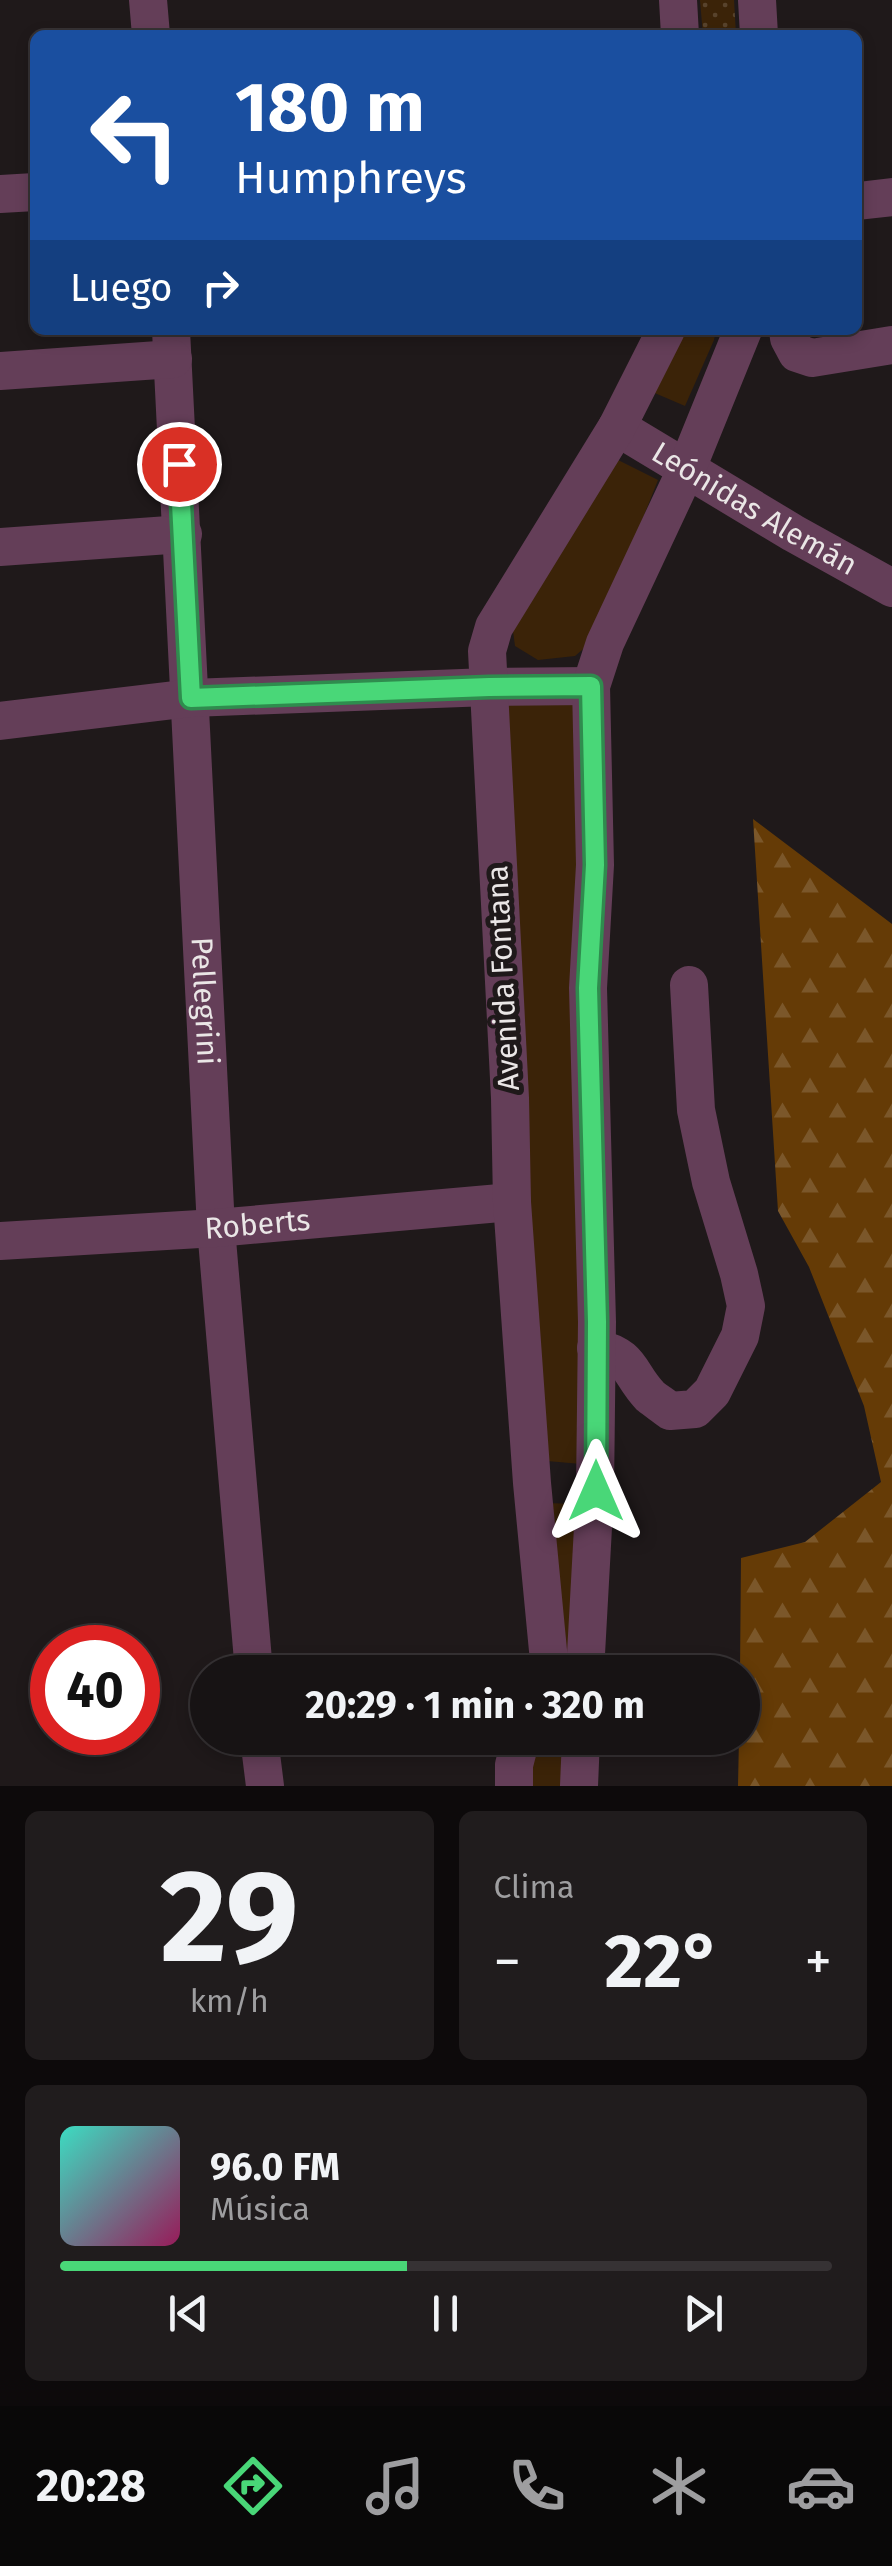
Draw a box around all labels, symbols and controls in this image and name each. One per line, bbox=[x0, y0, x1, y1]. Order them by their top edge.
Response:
text: 180 m bbox=[235, 66, 425, 150]
icon: left bbox=[70, 70, 200, 200]
text: Humphreys bbox=[235, 151, 467, 205]
icon: right bbox=[193, 260, 248, 315]
text: Luego bbox=[70, 265, 173, 311]
pin bbox=[137, 422, 222, 507]
street label: Leónidas Alemán bbox=[645, 434, 863, 583]
icon: arrive bbox=[152, 437, 207, 492]
street label: Avenida Fontana bbox=[479, 864, 527, 1092]
street label: Pellegrini bbox=[183, 936, 226, 1066]
street label: Roberts bbox=[204, 1202, 312, 1247]
position arrow bbox=[544, 1439, 648, 1543]
speed limit sign: 40 bbox=[30, 1625, 160, 1755]
text: 20:29 · 1 min · 320 m bbox=[305, 1682, 645, 1728]
text: 29 bbox=[160, 1839, 299, 1995]
text: Clima bbox=[494, 1868, 574, 1906]
text: 22° bbox=[604, 1917, 721, 2007]
text: − bbox=[494, 1929, 521, 1995]
text: + bbox=[805, 1929, 832, 1995]
text: km/h bbox=[190, 1982, 269, 2020]
text: 96.0 FM bbox=[210, 2144, 340, 2190]
text: Música bbox=[210, 2190, 310, 2228]
icon: previous bbox=[161, 2286, 216, 2341]
icon: pause bbox=[418, 2286, 473, 2341]
icon: next bbox=[676, 2286, 731, 2341]
icon: directions bbox=[218, 2451, 288, 2521]
icon: music bbox=[360, 2451, 430, 2521]
icon: phone bbox=[502, 2451, 572, 2521]
icon: climate bbox=[644, 2451, 714, 2521]
icon: car bbox=[786, 2451, 856, 2521]
text: 20:28 bbox=[36, 2459, 146, 2513]

